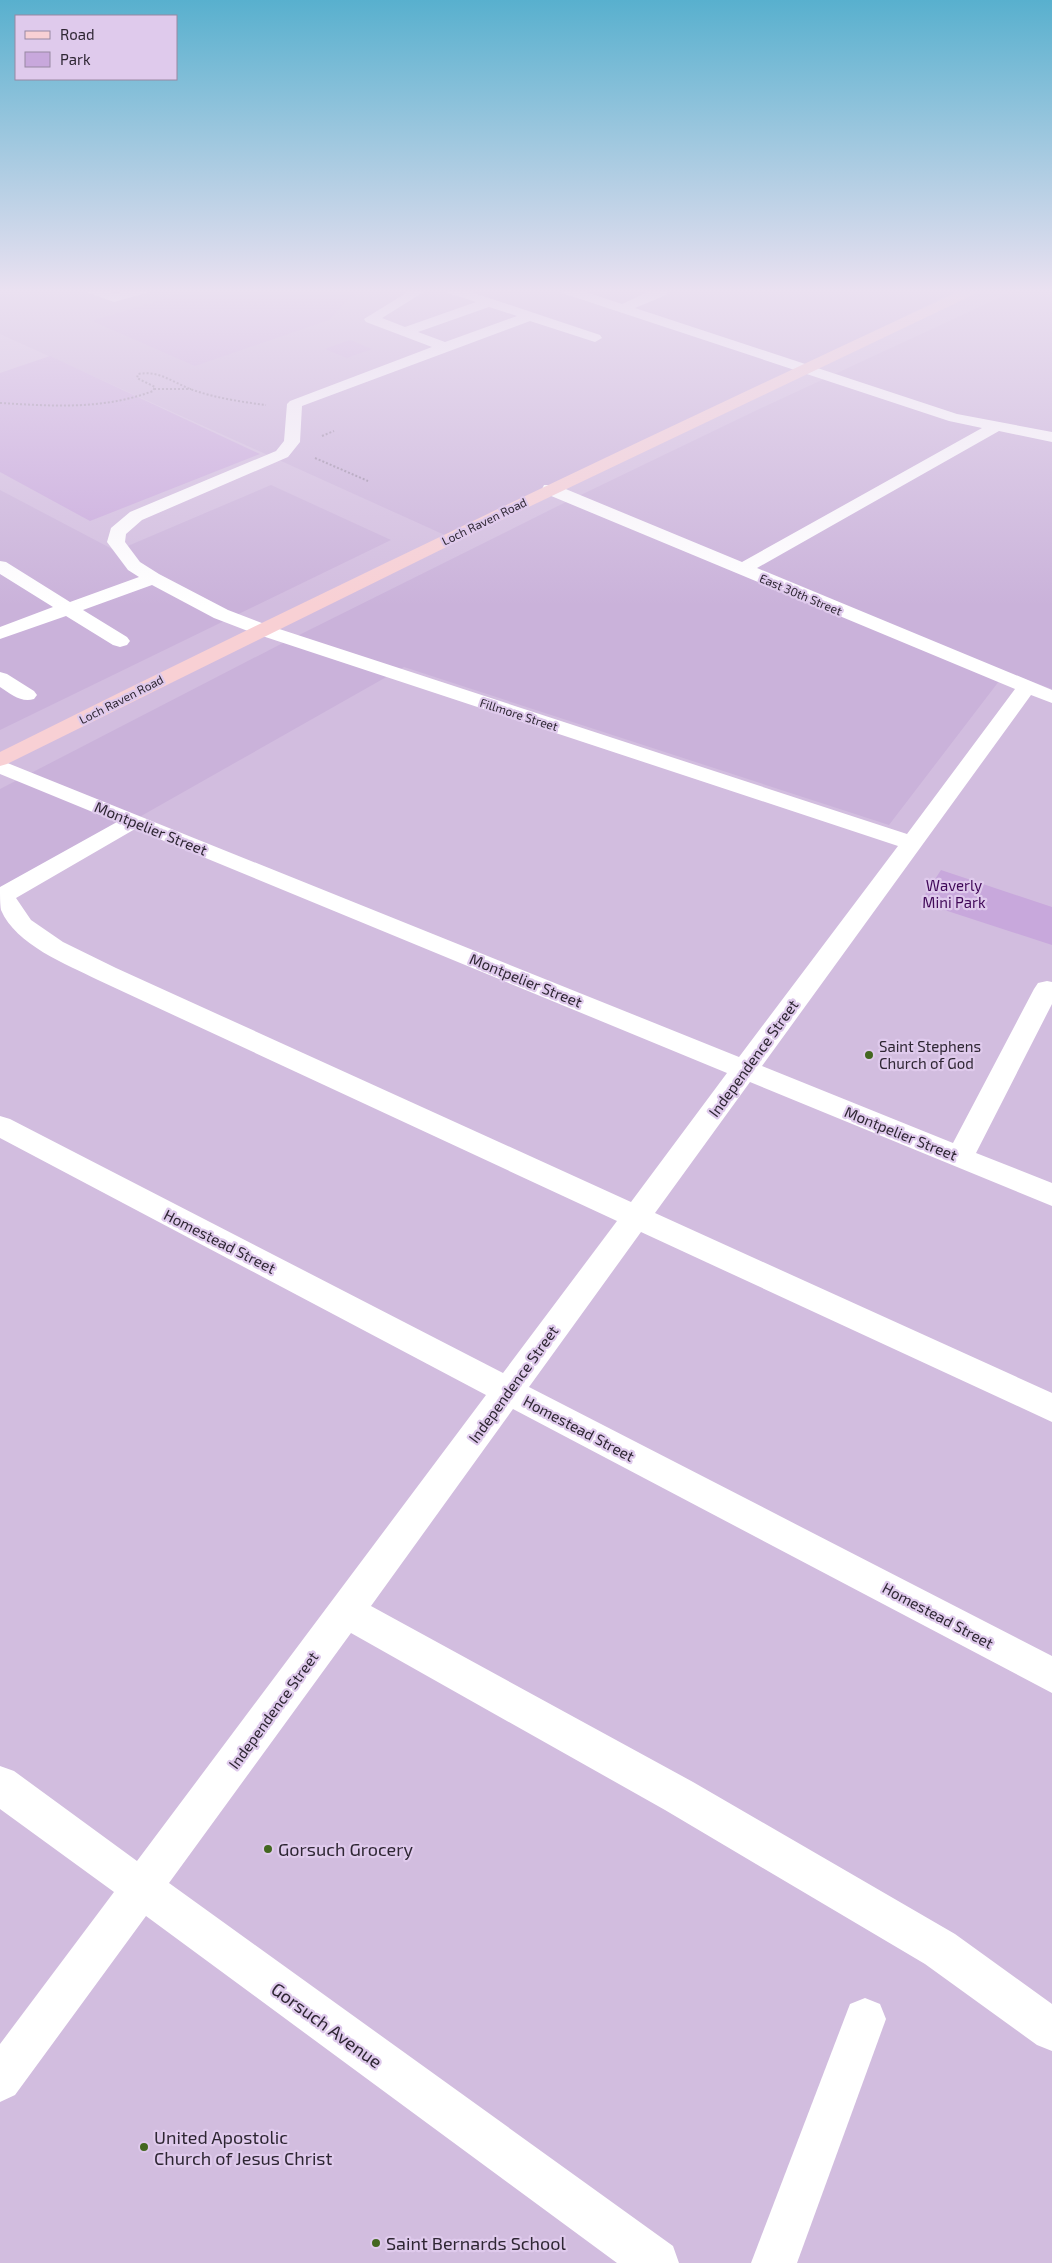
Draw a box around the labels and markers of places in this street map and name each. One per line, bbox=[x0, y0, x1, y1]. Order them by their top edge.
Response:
place label: Saint Stephens Church of God bbox=[879, 1037, 981, 1072]
marker: Saint Stephens Church of God bbox=[863, 1049, 875, 1061]
place label: Gorsuch Grocery bbox=[278, 1838, 413, 1860]
marker: Gorsuch Grocery bbox=[262, 1843, 274, 1855]
place label: United Apostolic Church of Jesus Christ bbox=[154, 2126, 332, 2169]
marker: United Apostolic Church of Jesus Christ bbox=[138, 2141, 150, 2153]
place label: Saint Bernards School bbox=[386, 2232, 566, 2254]
marker: Saint Bernards School bbox=[370, 2237, 382, 2249]

